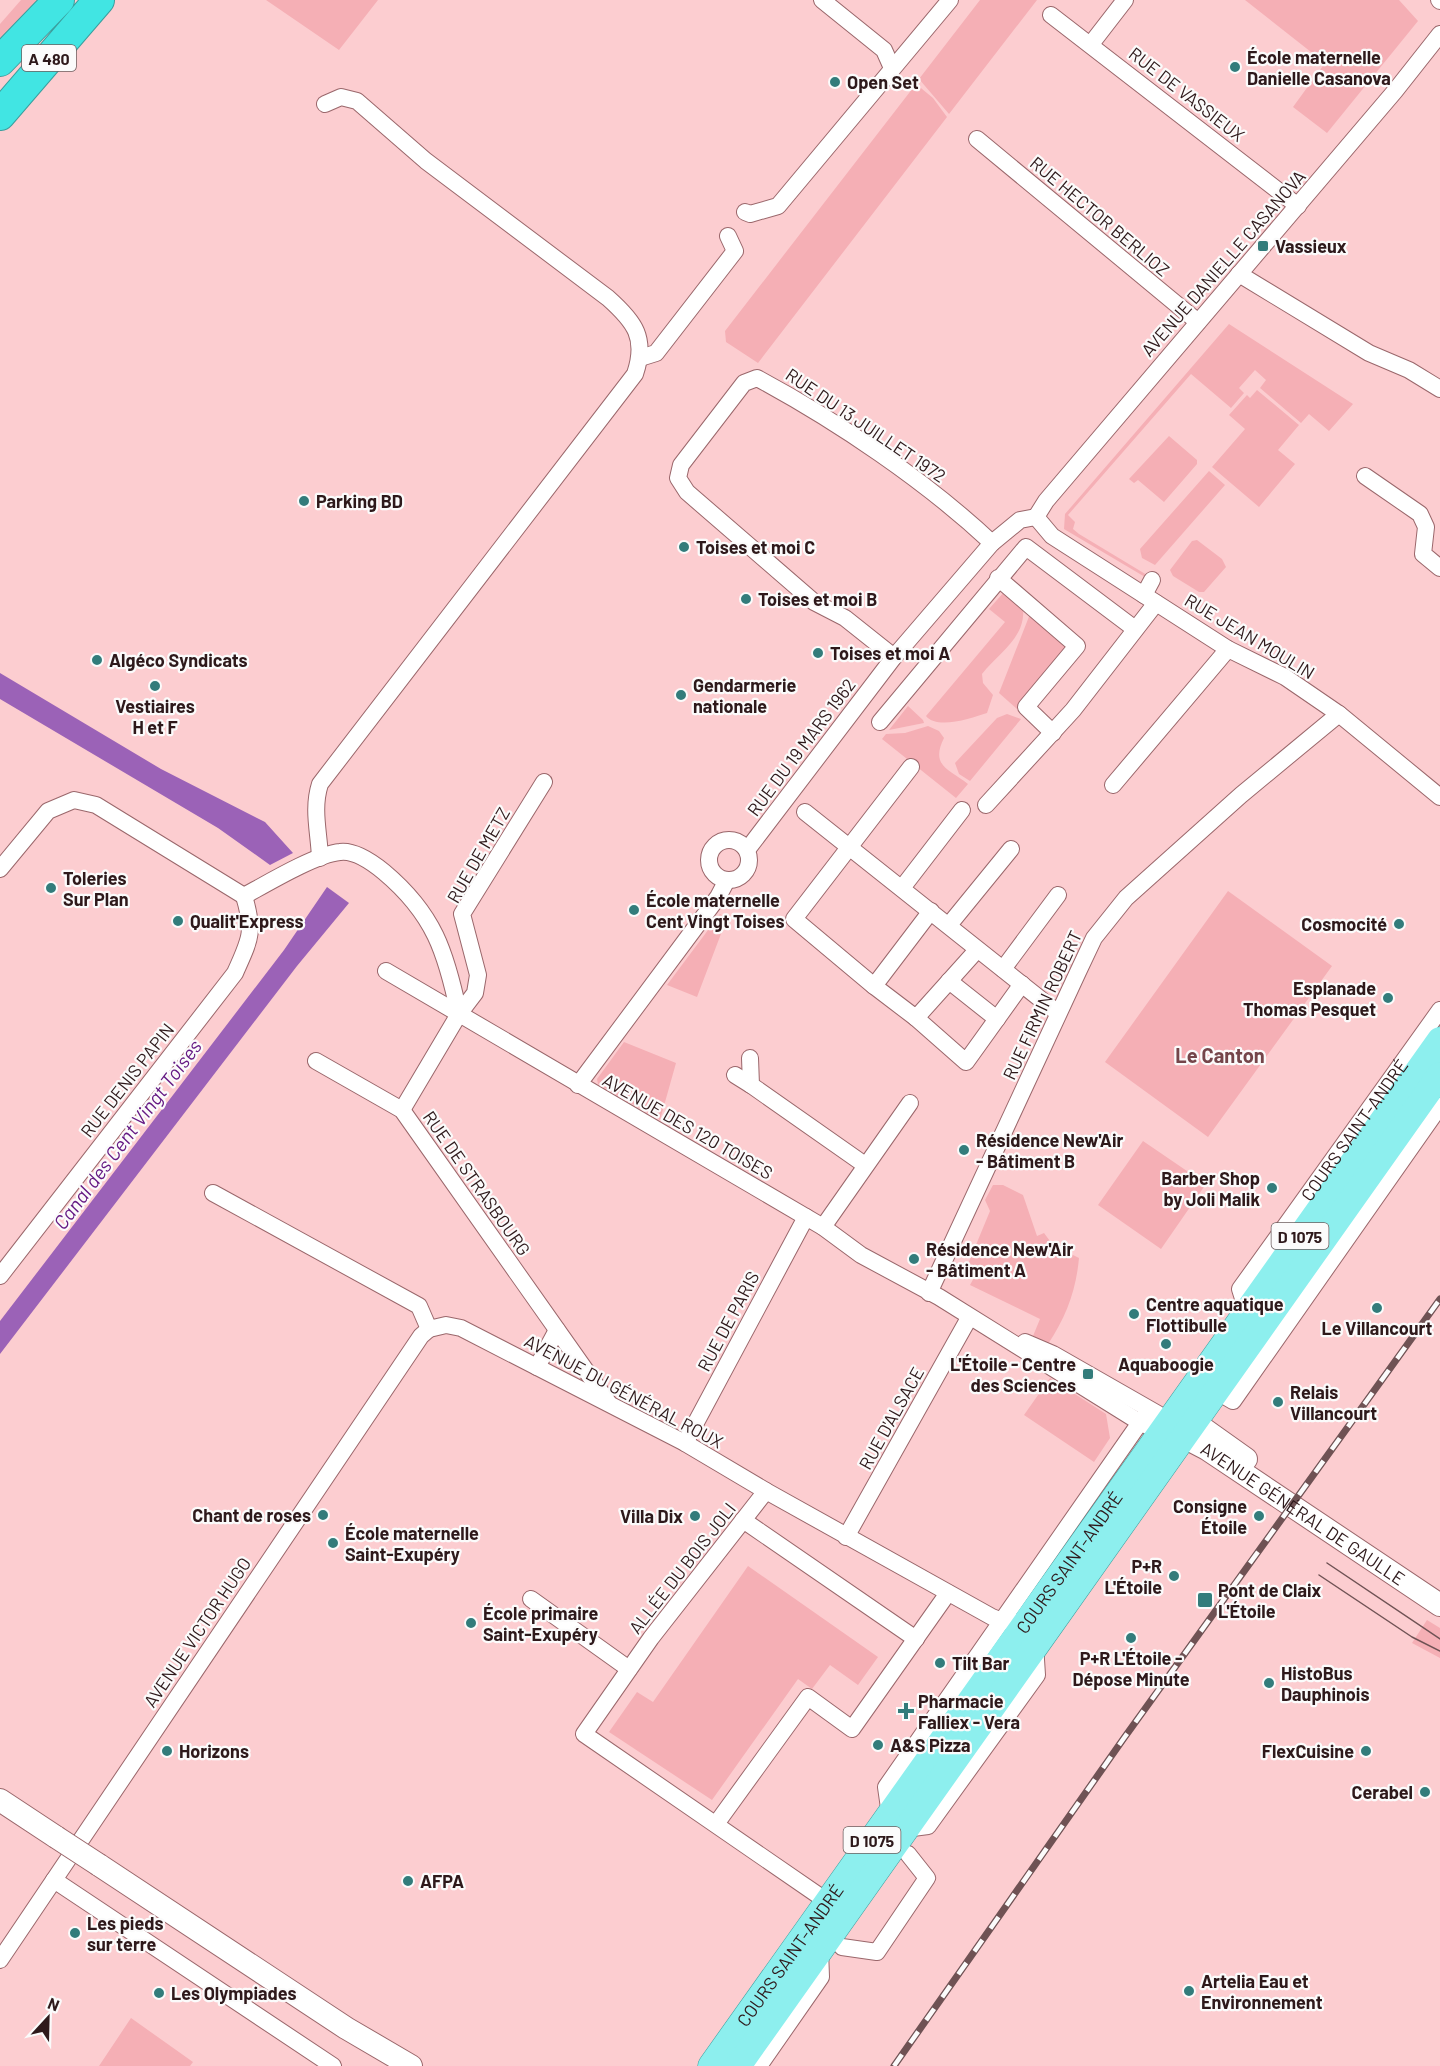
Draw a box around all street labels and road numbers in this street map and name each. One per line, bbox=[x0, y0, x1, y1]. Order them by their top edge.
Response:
street label: RUE DE VASSIEUX bbox=[1125, 42, 1249, 146]
road number: A 480 bbox=[22, 45, 76, 71]
street label: RUE HECTOR BERLIOZ bbox=[1026, 151, 1174, 281]
street label: AVENUE DANIELLE CASANOVA bbox=[1136, 165, 1310, 361]
street label: RUE DU 13 JUILLET 1972 bbox=[782, 363, 950, 487]
street label: RUE JEAN MOULIN bbox=[1181, 588, 1319, 684]
street label: RUE DU 19 MARS 1962 bbox=[742, 674, 860, 820]
street label: RUE DE METZ bbox=[442, 803, 514, 907]
street label: RUE FIRMIN ROBERT bbox=[998, 927, 1086, 1083]
street label: RUE DENIS PAPIN bbox=[76, 1019, 178, 1141]
street label: COURS SAINT-ANDRÉ bbox=[1296, 1055, 1412, 1205]
street label: AVENUE DES 120 TOISES bbox=[599, 1068, 777, 1184]
street label: RUE DE STRASBOURG bbox=[419, 1106, 535, 1260]
road number: D 1075 bbox=[1272, 1223, 1328, 1249]
street label: RUE DE PARIS bbox=[692, 1267, 764, 1375]
street label: AVENUE DU GÉNÉRAL ROUX bbox=[521, 1329, 727, 1453]
street label: RUE D'ALSACE bbox=[854, 1363, 928, 1473]
street label: AVENUE GÉNÉRAL DE GAULLE bbox=[1197, 1437, 1409, 1590]
street label: COURS SAINT-ANDRÉ bbox=[1011, 1487, 1127, 1638]
street label: ALLÉE DU BOIS JOLI bbox=[624, 1498, 740, 1638]
street label: AVENUE VICTOR HUGO bbox=[139, 1553, 255, 1711]
road number: D 1075 bbox=[844, 1827, 900, 1853]
street label: COURS SAINT-ANDRÉ bbox=[732, 1880, 848, 2030]

